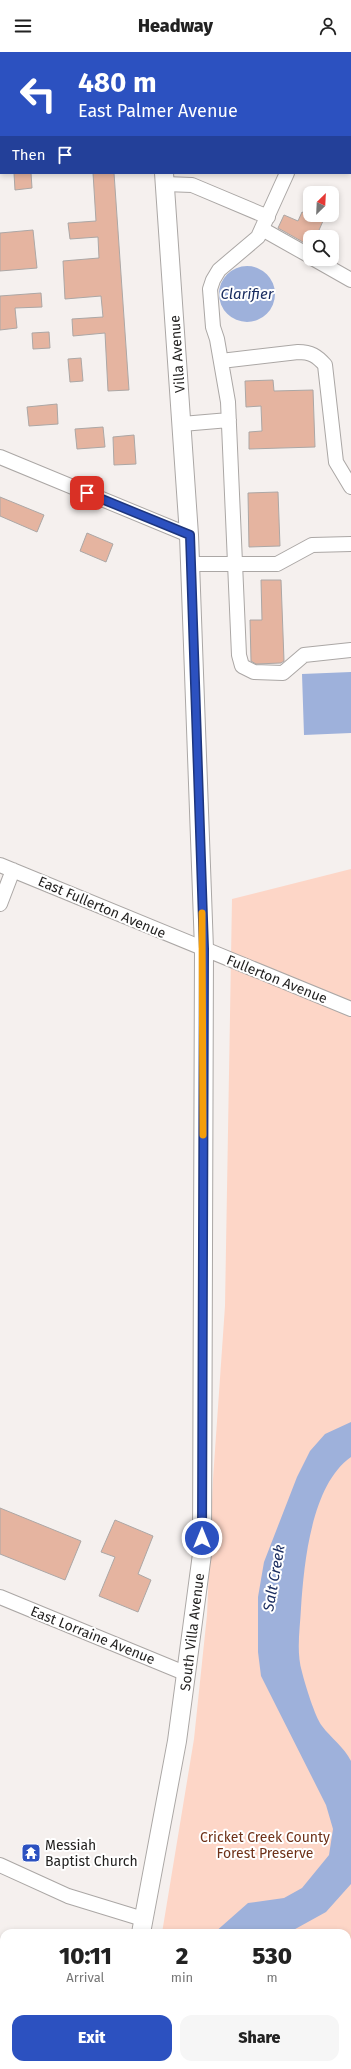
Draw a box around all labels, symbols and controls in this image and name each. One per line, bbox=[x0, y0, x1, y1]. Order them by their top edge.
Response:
icon: menu bbox=[12, 15, 34, 37]
text: Headway bbox=[138, 15, 213, 37]
icon: person bbox=[317, 15, 339, 37]
text: 480 m bbox=[78, 66, 157, 99]
icon: left bbox=[12, 68, 64, 120]
text: East Palmer Avenue bbox=[78, 100, 238, 122]
icon: arrive bbox=[54, 144, 76, 166]
text: Then bbox=[12, 146, 46, 164]
north arrow bbox=[303, 186, 339, 222]
map controls bbox=[303, 186, 339, 266]
button: search bbox=[303, 230, 339, 266]
water label: Clarifier bbox=[220, 285, 275, 303]
street label: Villa Avenue bbox=[166, 315, 189, 393]
pin bbox=[70, 476, 104, 510]
icon: arrive bbox=[76, 482, 98, 504]
street label: East Fullerton Avenue bbox=[35, 873, 168, 942]
street label: Fullerton Avenue bbox=[224, 952, 330, 1007]
position arrow bbox=[181, 1517, 223, 1559]
water label: Salt Creek bbox=[259, 1543, 289, 1614]
street label: South Villa Avenue bbox=[177, 1572, 208, 1692]
street label: East Lorraine Avenue bbox=[28, 1603, 158, 1668]
park label: Cricket Creek County Forest Preserve bbox=[200, 1829, 330, 1862]
place label: Messiah Baptist Church bbox=[45, 1837, 138, 1870]
temple icon: Messiah Baptist Church bbox=[20, 1842, 42, 1864]
text: 10:11 bbox=[59, 1942, 112, 1970]
text: 2 bbox=[176, 1942, 188, 1970]
text: 530 bbox=[252, 1942, 292, 1970]
text: Arrival bbox=[66, 1970, 104, 1985]
text: min bbox=[171, 1970, 193, 1985]
text: m bbox=[267, 1970, 278, 1985]
button: Exit bbox=[12, 2015, 172, 2061]
button: Share bbox=[180, 2015, 339, 2061]

